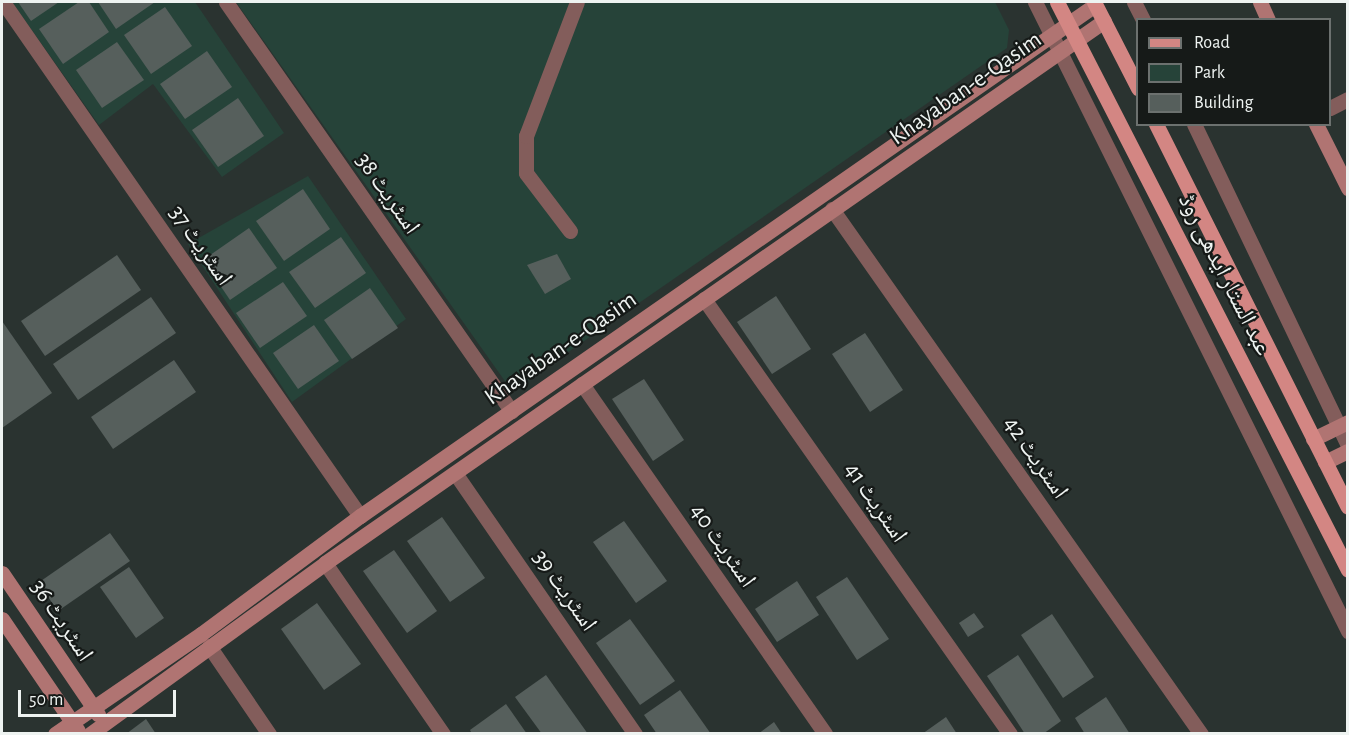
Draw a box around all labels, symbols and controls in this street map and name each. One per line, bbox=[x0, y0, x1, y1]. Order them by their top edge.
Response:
legend bbox=[1136, 18, 1331, 126]
street label: Khayaban-e-Qasim bbox=[884, 26, 1048, 152]
text: Road bbox=[1194, 34, 1230, 52]
text: Park bbox=[1194, 64, 1225, 82]
text: Building bbox=[1194, 94, 1253, 112]
street label: اسٹریٹ 38 bbox=[349, 148, 425, 240]
street label: عبد الستار ایدھی روڈ bbox=[1171, 189, 1277, 361]
street label: اسٹریٹ 37 bbox=[162, 200, 238, 292]
street label: Khayaban-e-Qasim bbox=[479, 286, 643, 412]
street label: اسٹریٹ 42 bbox=[996, 411, 1074, 505]
street label: اسٹریٹ 41 bbox=[837, 457, 913, 549]
street label: اسٹریٹ 40 bbox=[683, 498, 761, 594]
street label: اسٹریٹ 39 bbox=[526, 545, 602, 637]
street label: اسٹریٹ 36 bbox=[23, 574, 99, 668]
scale bar bbox=[21, 678, 178, 716]
text: 50 m bbox=[29, 691, 63, 709]

